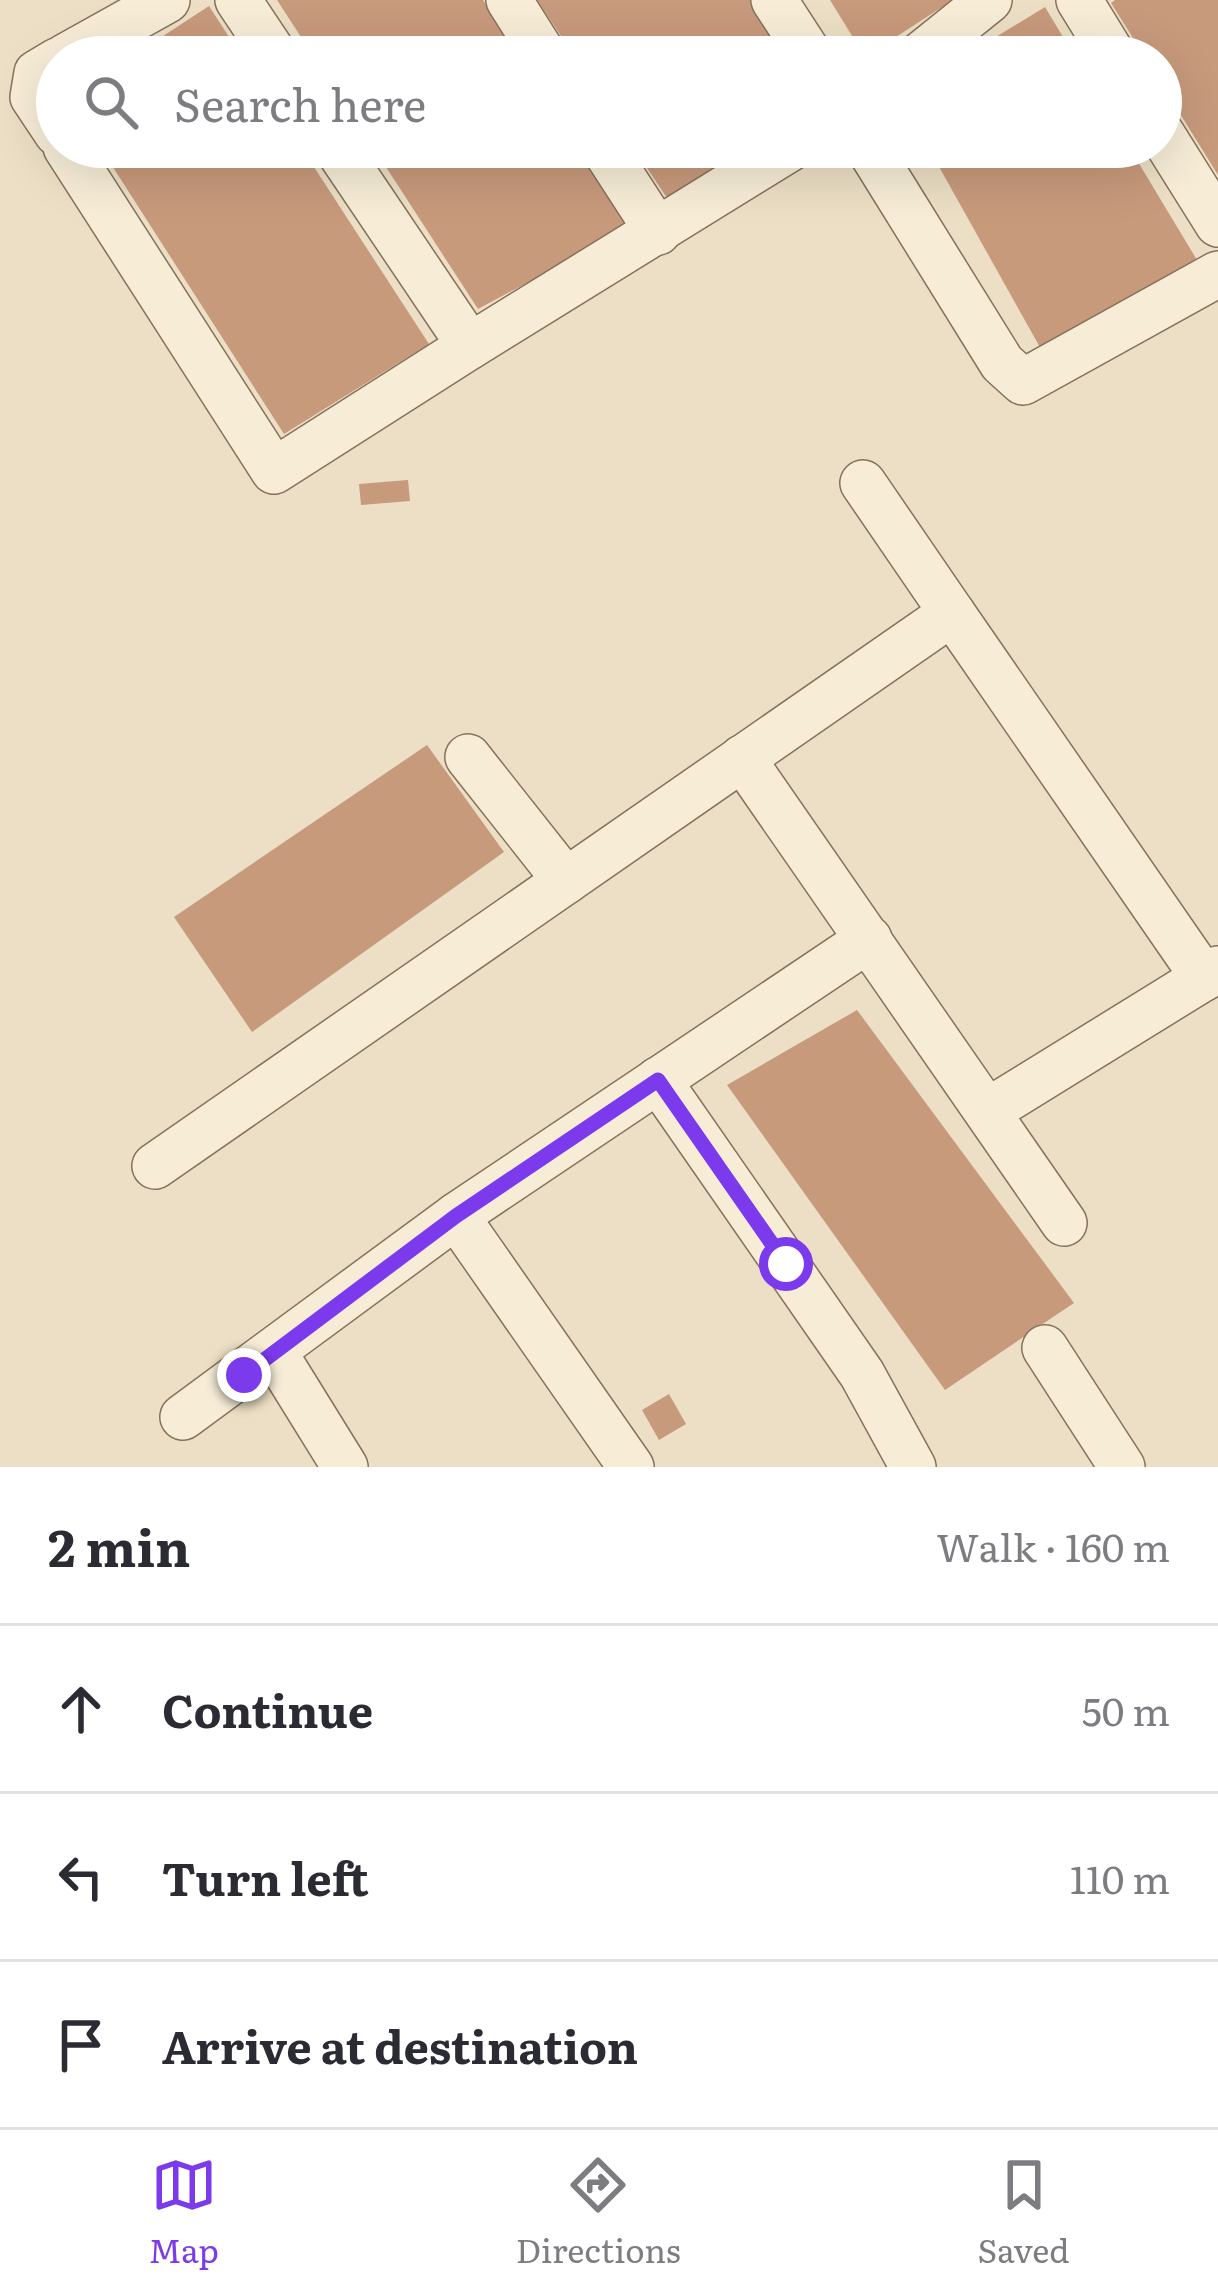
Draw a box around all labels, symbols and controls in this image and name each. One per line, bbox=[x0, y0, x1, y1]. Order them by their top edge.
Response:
search box bbox=[36, 36, 1182, 168]
icon: search bbox=[78, 69, 144, 135]
text: Search here bbox=[174, 69, 426, 136]
route start bbox=[759, 1237, 813, 1291]
route end bbox=[217, 1348, 271, 1402]
text: 2 min bbox=[48, 1507, 191, 1583]
text: Walk · 160 m bbox=[937, 1516, 1170, 1574]
text: Continue bbox=[162, 1675, 373, 1742]
icon: ahead bbox=[48, 1676, 114, 1742]
text: 50 m bbox=[1082, 1680, 1170, 1738]
text: Turn left bbox=[162, 1843, 369, 1910]
icon: left bbox=[48, 1844, 114, 1910]
text: 110 m bbox=[1070, 1848, 1170, 1906]
text: Arrive at destination bbox=[162, 2011, 638, 2078]
icon: arrive bbox=[48, 2012, 114, 2078]
tab: Map bbox=[148, 2152, 219, 2273]
tab: Directions bbox=[516, 2152, 681, 2273]
tab: Saved bbox=[978, 2152, 1070, 2273]

